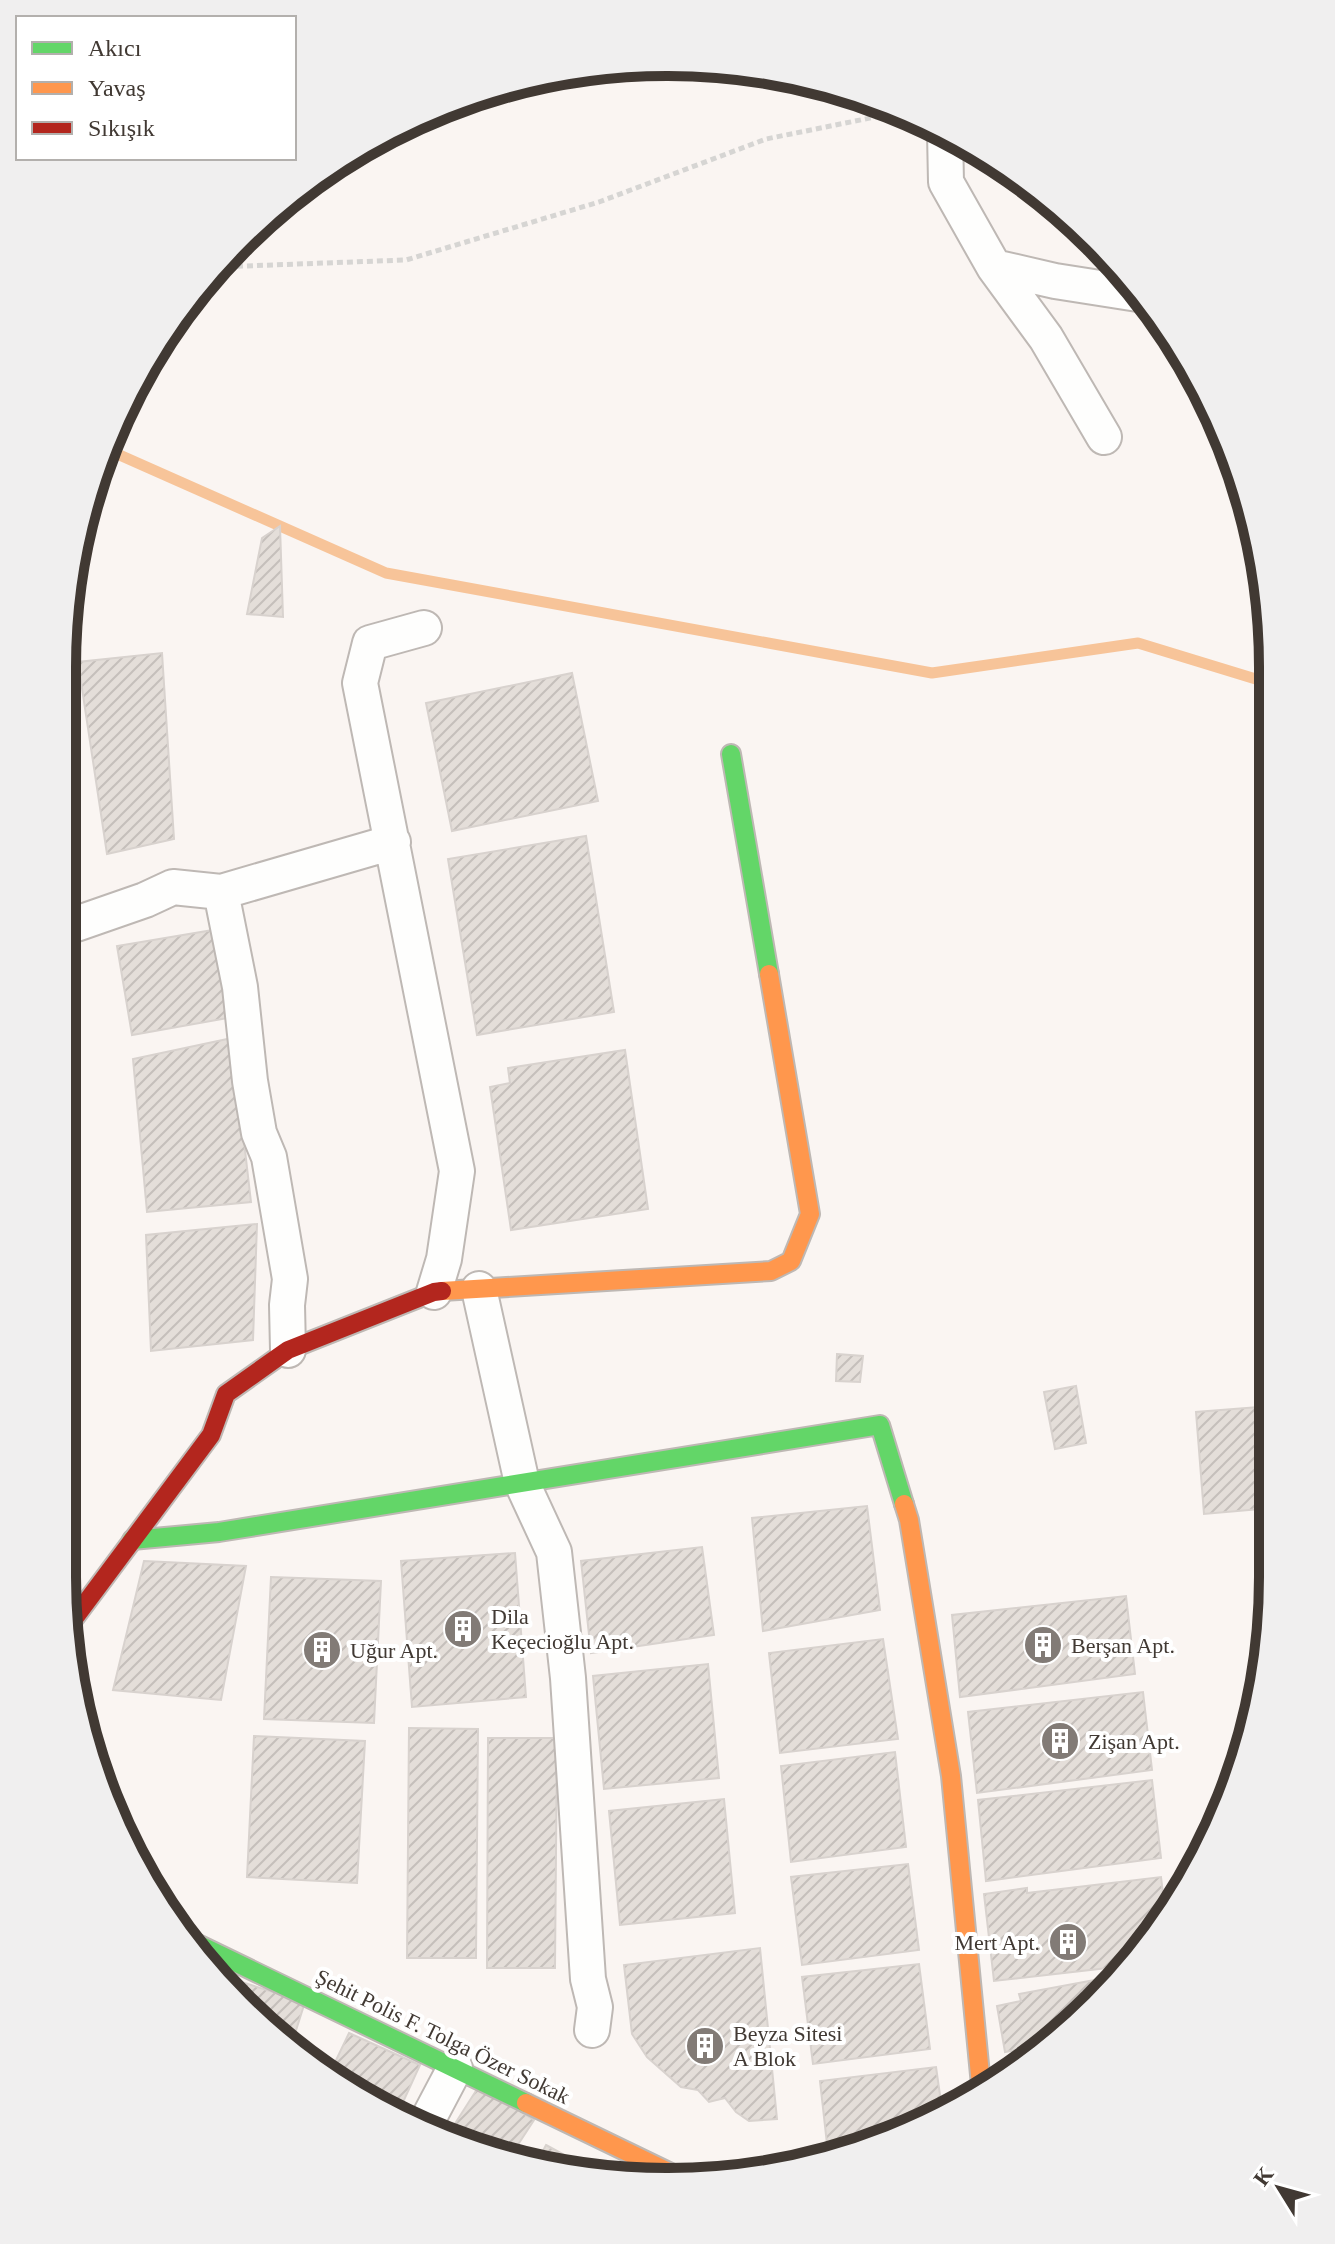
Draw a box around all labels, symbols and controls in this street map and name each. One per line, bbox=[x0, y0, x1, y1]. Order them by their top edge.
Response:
legend bbox=[16, 16, 296, 160]
text: Akıcı bbox=[88, 35, 142, 61]
text: Yavaş bbox=[88, 75, 146, 101]
text: Sıkışık bbox=[88, 115, 155, 141]
place label: Dila Keçecioğlu Apt. bbox=[491, 1604, 634, 1654]
building icon: Dila Keçecioğlu Apt. bbox=[442, 1608, 484, 1650]
building icon: Berşan Apt. bbox=[1022, 1624, 1064, 1666]
building icon: Uğur Apt. bbox=[301, 1629, 343, 1671]
place label: Berşan Apt. bbox=[1071, 1633, 1175, 1658]
place label: Uğur Apt. bbox=[350, 1638, 438, 1663]
building icon: Zişan Apt. bbox=[1039, 1720, 1081, 1762]
place label: Zişan Apt. bbox=[1088, 1729, 1180, 1754]
building icon: Mert Apt. bbox=[1047, 1921, 1089, 1963]
place label: Mert Apt. bbox=[954, 1930, 1040, 1955]
street label: Şehit Polis F. Tolga Özer Sokak bbox=[312, 1964, 574, 2109]
place label: Beyza Sitesi A Blok bbox=[733, 2021, 842, 2071]
building icon: Beyza Sitesi A Blok bbox=[684, 2025, 726, 2067]
north arrow bbox=[1239, 2148, 1319, 2228]
text: K bbox=[1248, 2162, 1279, 2191]

